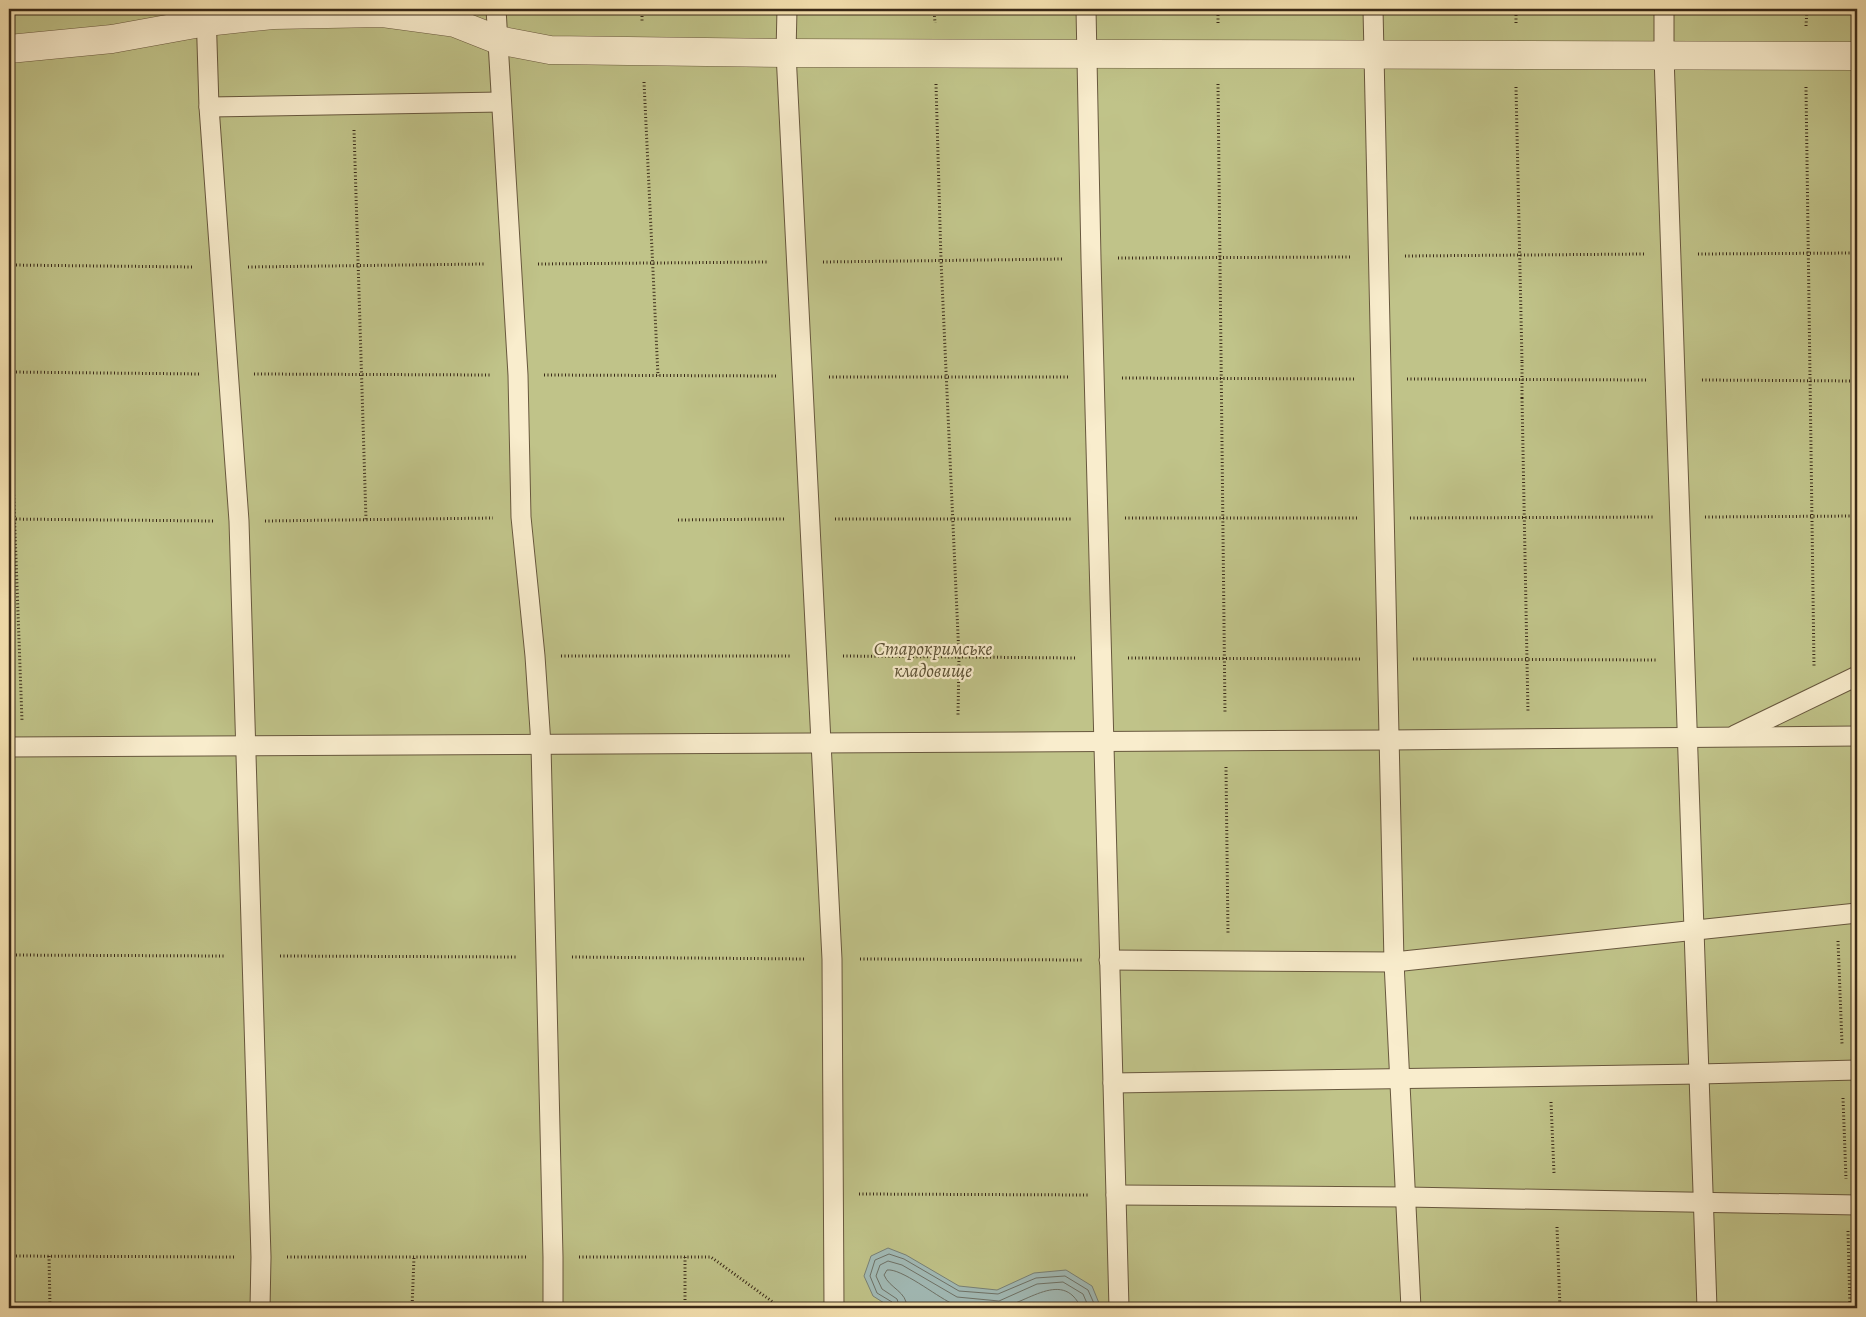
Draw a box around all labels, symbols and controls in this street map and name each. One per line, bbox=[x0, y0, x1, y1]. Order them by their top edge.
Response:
park label: Старокримське кладовище bbox=[874, 636, 992, 684]

